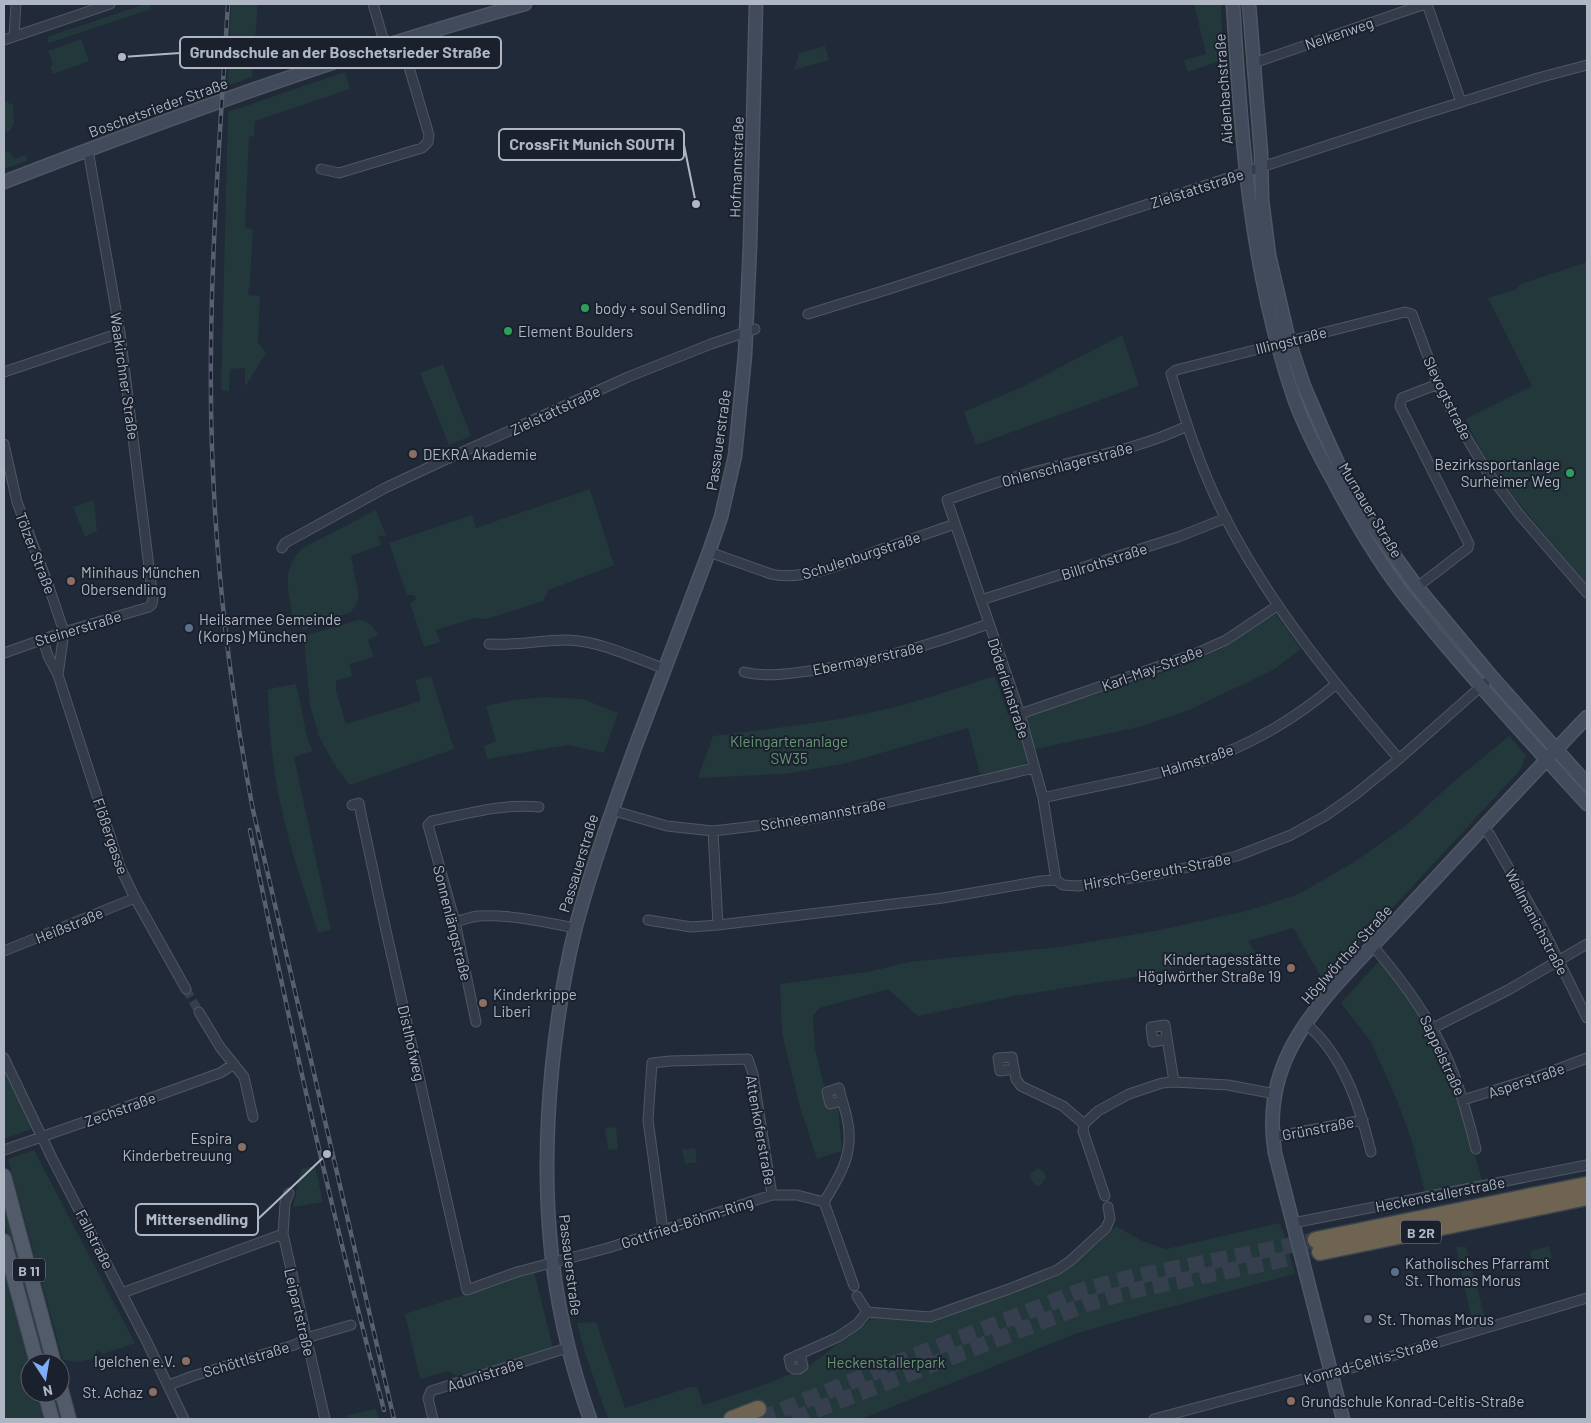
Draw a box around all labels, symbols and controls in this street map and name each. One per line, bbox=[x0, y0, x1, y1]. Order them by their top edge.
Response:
street label: Nelkenweg bbox=[1302, 13, 1376, 53]
street label: Aidenbachstraße bbox=[1210, 33, 1236, 145]
callout: Grundschule an der Boschetsrieder Straße bbox=[180, 37, 501, 68]
text: Grundschule an der Boschetsrieder Straße bbox=[190, 42, 491, 61]
street label: Boschetsrieder Straße bbox=[86, 73, 230, 141]
street label: Hofmannstraße bbox=[725, 116, 747, 218]
callout: CrossFit Munich SOUTH bbox=[499, 129, 684, 160]
text: CrossFit Munich SOUTH bbox=[509, 134, 675, 153]
street label: Zielstattstraße bbox=[1148, 164, 1246, 212]
place label: body + soul Sendling bbox=[595, 299, 726, 317]
marker: body + soul Sendling bbox=[579, 302, 591, 314]
street label: Waakirchner Straße bbox=[107, 311, 143, 441]
place label: Element Boulders bbox=[518, 322, 633, 340]
street label: Illingstraße bbox=[1254, 322, 1328, 358]
marker: Element Boulders bbox=[502, 325, 514, 337]
street label: Slevogtstraße bbox=[1420, 353, 1476, 443]
street label: Zielstattstraße bbox=[507, 381, 603, 439]
street label: Passauerstraße bbox=[702, 388, 734, 492]
street label: Ohlenschlagerstraße bbox=[1000, 438, 1134, 490]
place label: DEKRA Akademie bbox=[423, 445, 537, 463]
marker: DEKRA Akademie bbox=[407, 448, 419, 460]
place label: Bezirkssportanlage Surheimer Weg bbox=[1435, 455, 1560, 490]
street label: Murnauer Straße bbox=[1335, 459, 1407, 561]
marker: Bezirkssportanlage Surheimer Weg bbox=[1564, 467, 1576, 479]
street label: Tölzer Straße bbox=[12, 510, 60, 596]
street label: Schulenburgstraße bbox=[799, 527, 923, 583]
street label: Billrothstraße bbox=[1059, 539, 1149, 583]
place label: Minihaus München Obersendling bbox=[81, 563, 200, 598]
marker: Minihaus München Obersendling bbox=[65, 575, 77, 587]
street label: Steinerstraße bbox=[33, 606, 123, 650]
place label: Heilsarmee Gemeinde (Korps) München bbox=[198, 610, 341, 645]
marker: Heilsarmee Gemeinde (Korps) München bbox=[183, 622, 195, 634]
street label: Döderleinstraße bbox=[984, 636, 1034, 740]
street label: Ebermayerstraße bbox=[811, 637, 925, 679]
street label: Karl-May-Straße bbox=[1099, 641, 1205, 695]
park label: Kleingartenanlage SW35 bbox=[730, 732, 848, 767]
street label: Halmstraße bbox=[1158, 740, 1236, 780]
street label: Schneemannstraße bbox=[759, 794, 887, 834]
street label: Flößergasse bbox=[90, 795, 132, 877]
street label: Passauerstraße bbox=[554, 812, 602, 914]
street label: Hirsch-Gereuth-Straße bbox=[1082, 849, 1232, 893]
street label: Sonnenlängstraße bbox=[430, 863, 476, 983]
street label: Wallmenichstraße bbox=[1502, 866, 1572, 978]
street label: Höglwörther Straße bbox=[1297, 901, 1395, 1007]
street label: Heißstraße bbox=[32, 903, 106, 947]
place label: Kindertagesstätte Höglwörther Straße 19 bbox=[1138, 950, 1281, 985]
marker: Kindertagesstätte Höglwörther Straße 19 bbox=[1285, 962, 1297, 974]
place label: Kinderkrippe Liberi bbox=[493, 985, 577, 1020]
marker: Kinderkrippe Liberi bbox=[477, 997, 489, 1009]
street label: Distlhofweg bbox=[395, 1003, 429, 1083]
street label: Sappelstraße bbox=[1417, 1012, 1469, 1098]
street label: Asperstraße bbox=[1485, 1058, 1567, 1102]
street label: Attenkoferstraße bbox=[742, 1074, 780, 1186]
street label: Zechstraße bbox=[82, 1088, 158, 1130]
street label: Grünstraße bbox=[1280, 1112, 1356, 1144]
place label: Espira Kinderbetreuung bbox=[122, 1129, 232, 1164]
marker: Espira Kinderbetreuung bbox=[236, 1141, 248, 1153]
street label: Heckenstallerstraße bbox=[1374, 1173, 1506, 1215]
street label: Gottfried-Böhm-Ring bbox=[619, 1192, 755, 1252]
callout: Mittersendling bbox=[136, 1204, 258, 1235]
street label: Fallstraße bbox=[72, 1206, 118, 1272]
text: Mittersendling bbox=[146, 1209, 248, 1228]
street label: Passauerstraße bbox=[556, 1213, 586, 1317]
road number: B 2R bbox=[1401, 1220, 1441, 1244]
place label: Katholisches Pfarramt St. Thomas Morus bbox=[1405, 1254, 1550, 1289]
road number: B 11 bbox=[13, 1258, 45, 1282]
street label: Leipartstraße bbox=[281, 1266, 319, 1358]
marker: Katholisches Pfarramt St. Thomas Morus bbox=[1389, 1266, 1401, 1278]
place label: St. Thomas Morus bbox=[1378, 1310, 1494, 1328]
marker: St. Thomas Morus bbox=[1362, 1313, 1374, 1325]
street label: Konrad-Celtis-Straße bbox=[1302, 1332, 1440, 1388]
street label: Schöttlstraße bbox=[201, 1337, 291, 1381]
place label: Igelchen e.V. bbox=[94, 1352, 176, 1370]
north arrow bbox=[20, 1353, 70, 1403]
street label: Adunistraße bbox=[445, 1353, 525, 1395]
park label: Heckenstallerpark bbox=[827, 1353, 946, 1371]
marker: Igelchen e.V. bbox=[180, 1355, 192, 1367]
text: N bbox=[41, 1382, 54, 1400]
place label: St. Achaz bbox=[82, 1383, 143, 1401]
marker: St. Achaz bbox=[147, 1386, 159, 1398]
place label: Grundschule Konrad-Celtis-Straße bbox=[1301, 1392, 1524, 1410]
marker: Grundschule Konrad-Celtis-Straße bbox=[1285, 1395, 1297, 1407]

